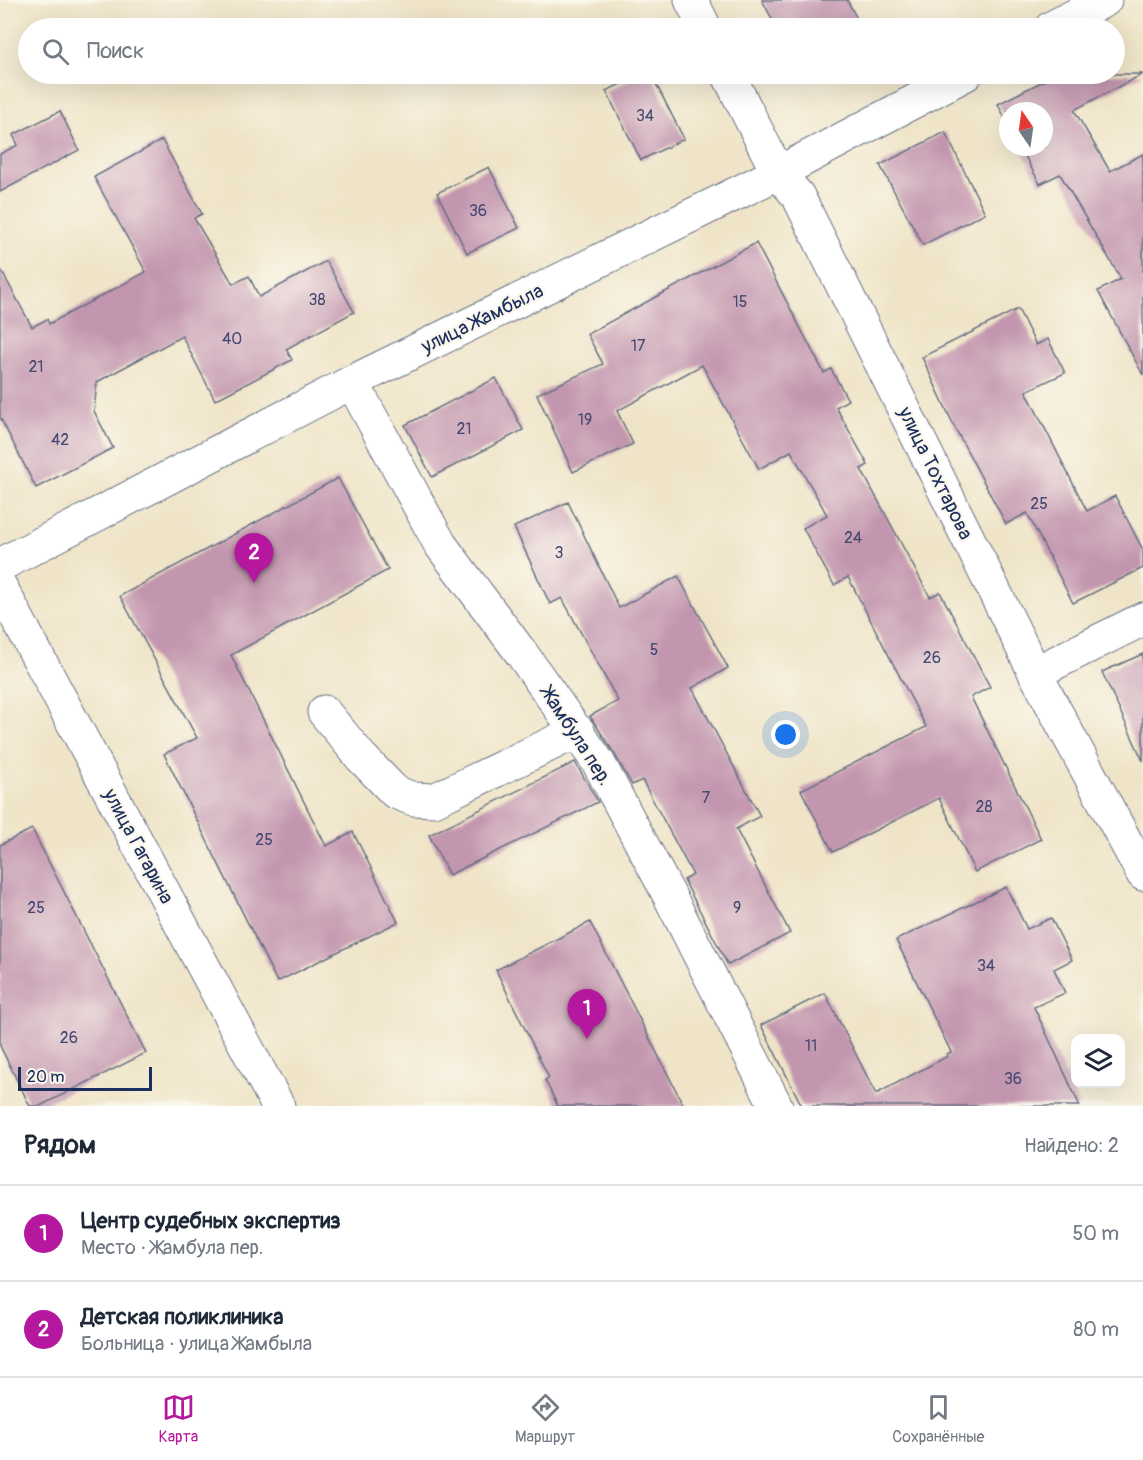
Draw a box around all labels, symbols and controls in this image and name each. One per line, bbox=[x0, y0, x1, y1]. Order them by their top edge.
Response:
search box bbox=[18, 18, 1125, 84]
icon: search bbox=[39, 35, 72, 68]
text: Поиск bbox=[87, 37, 144, 65]
north arrow bbox=[999, 102, 1053, 156]
house number: 34 bbox=[636, 106, 654, 126]
house number: 36 bbox=[469, 201, 487, 221]
street label: улица Жамбыла bbox=[416, 278, 547, 359]
house number: 38 bbox=[309, 290, 326, 310]
house number: 15 bbox=[733, 292, 747, 312]
house number: 40 bbox=[222, 329, 242, 349]
house number: 17 bbox=[631, 336, 646, 356]
house number: 21 bbox=[28, 357, 44, 377]
street label: улица Тохтарова bbox=[892, 402, 978, 544]
house number: 19 bbox=[578, 410, 592, 430]
house number: 21 bbox=[456, 419, 472, 439]
house number: 42 bbox=[51, 430, 69, 450]
house number: 25 bbox=[1030, 494, 1048, 514]
house number: 24 bbox=[844, 528, 862, 548]
pin: 2 bbox=[234, 534, 274, 583]
house number: 3 bbox=[555, 543, 564, 563]
house number: 5 bbox=[650, 640, 658, 660]
house number: 26 bbox=[923, 648, 941, 668]
street label: Жамбула пер. bbox=[534, 680, 618, 790]
your location bbox=[771, 720, 800, 749]
street label: улица Гагарина bbox=[97, 784, 179, 908]
house number: 7 bbox=[702, 788, 711, 808]
house number: 28 bbox=[975, 797, 993, 817]
house number: 25 bbox=[255, 830, 273, 850]
house number: 25 bbox=[27, 898, 45, 918]
house number: 9 bbox=[733, 898, 741, 918]
house number: 34 bbox=[977, 956, 995, 976]
pin: 1 bbox=[568, 990, 606, 1039]
house number: 26 bbox=[60, 1028, 78, 1048]
map controls bbox=[1071, 1034, 1125, 1088]
button: layers bbox=[1071, 1034, 1125, 1088]
house number: 11 bbox=[805, 1036, 817, 1056]
scale bar bbox=[18, 1064, 152, 1092]
text: 20 m bbox=[27, 1067, 65, 1087]
house number: 36 bbox=[1004, 1069, 1022, 1089]
text: Рядом bbox=[24, 1129, 96, 1161]
text: Найдено: 2 bbox=[1024, 1133, 1119, 1158]
text: Центр судебных экспертиз bbox=[81, 1207, 341, 1235]
text: 1 bbox=[40, 1221, 47, 1246]
text: 50 m bbox=[1072, 1221, 1119, 1246]
text: Место · Жамбула пер. bbox=[81, 1235, 263, 1260]
text: Детская поликлиника bbox=[81, 1303, 283, 1331]
text: 2 bbox=[38, 1317, 49, 1342]
text: 80 m bbox=[1073, 1317, 1119, 1342]
text: Больница · улица Жамбыла bbox=[81, 1331, 312, 1356]
tab: Карта bbox=[158, 1391, 198, 1447]
tab: Маршрут bbox=[515, 1391, 575, 1447]
tab: Сохранённые bbox=[892, 1391, 985, 1447]

